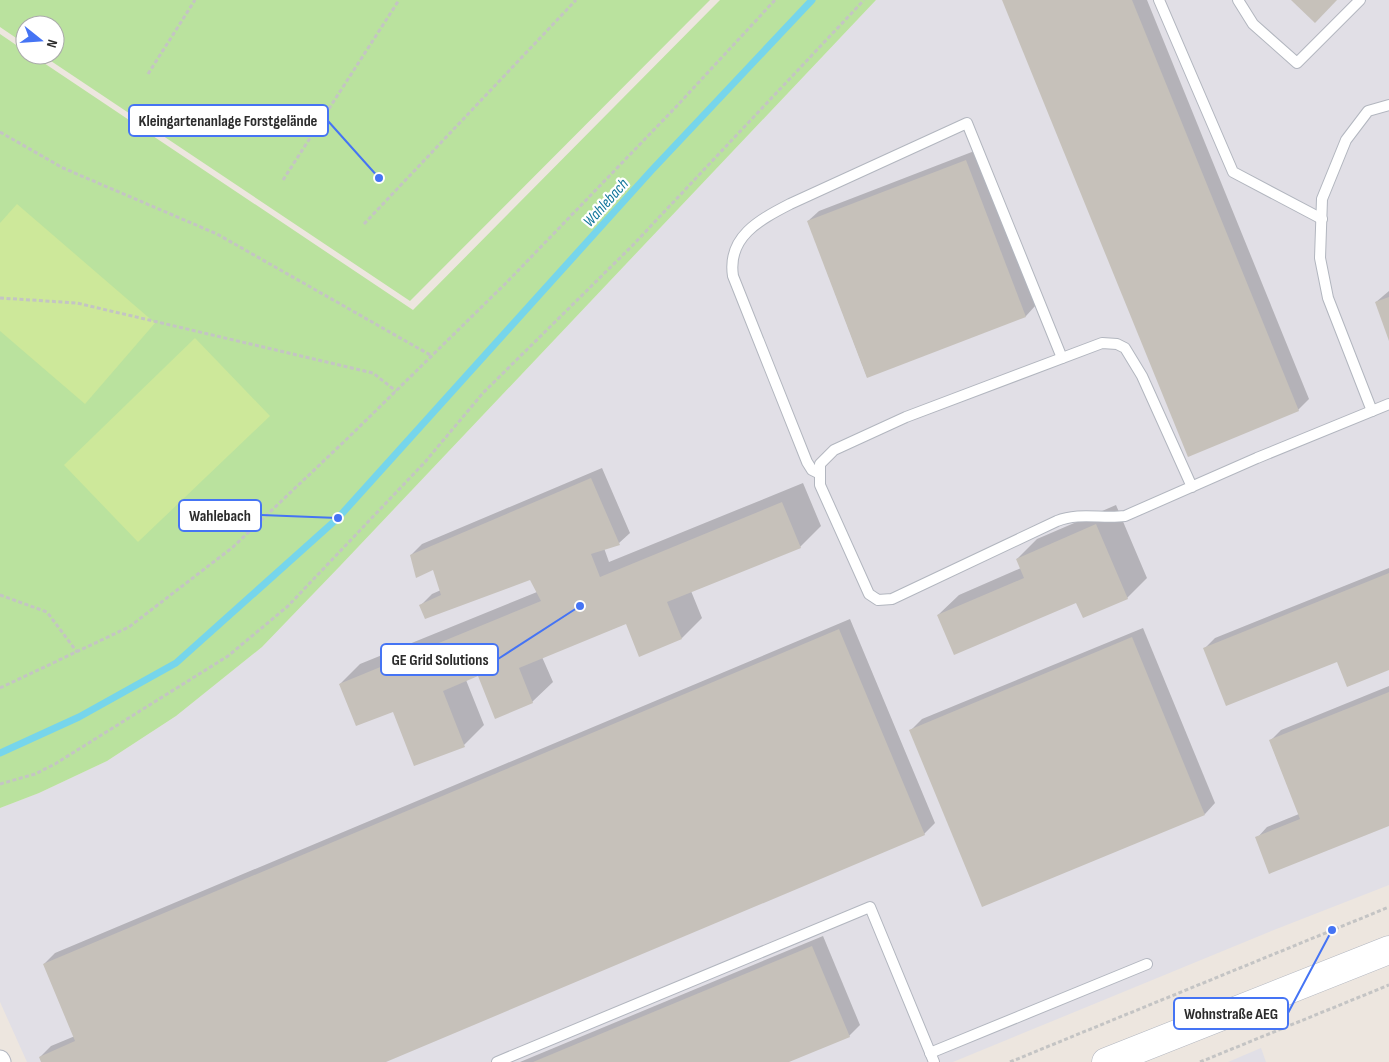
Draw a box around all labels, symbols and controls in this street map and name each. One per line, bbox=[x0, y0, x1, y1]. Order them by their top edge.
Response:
north arrow bbox=[15, 15, 65, 65]
text: N bbox=[43, 38, 61, 50]
callout: Kleingartenanlage Forstgelände bbox=[129, 105, 328, 136]
text: Kleingartenanlage Forstgelände bbox=[139, 112, 318, 131]
water label: Wahlebach bbox=[580, 175, 633, 231]
callout: Wahlebach bbox=[179, 500, 261, 531]
text: Wahlebach bbox=[189, 507, 251, 526]
callout: GE Grid Solutions bbox=[381, 644, 498, 675]
text: GE Grid Solutions bbox=[391, 651, 489, 670]
callout: Wohnstraße AEG bbox=[1174, 998, 1288, 1029]
text: Wohnstraße AEG bbox=[1184, 1005, 1278, 1024]

